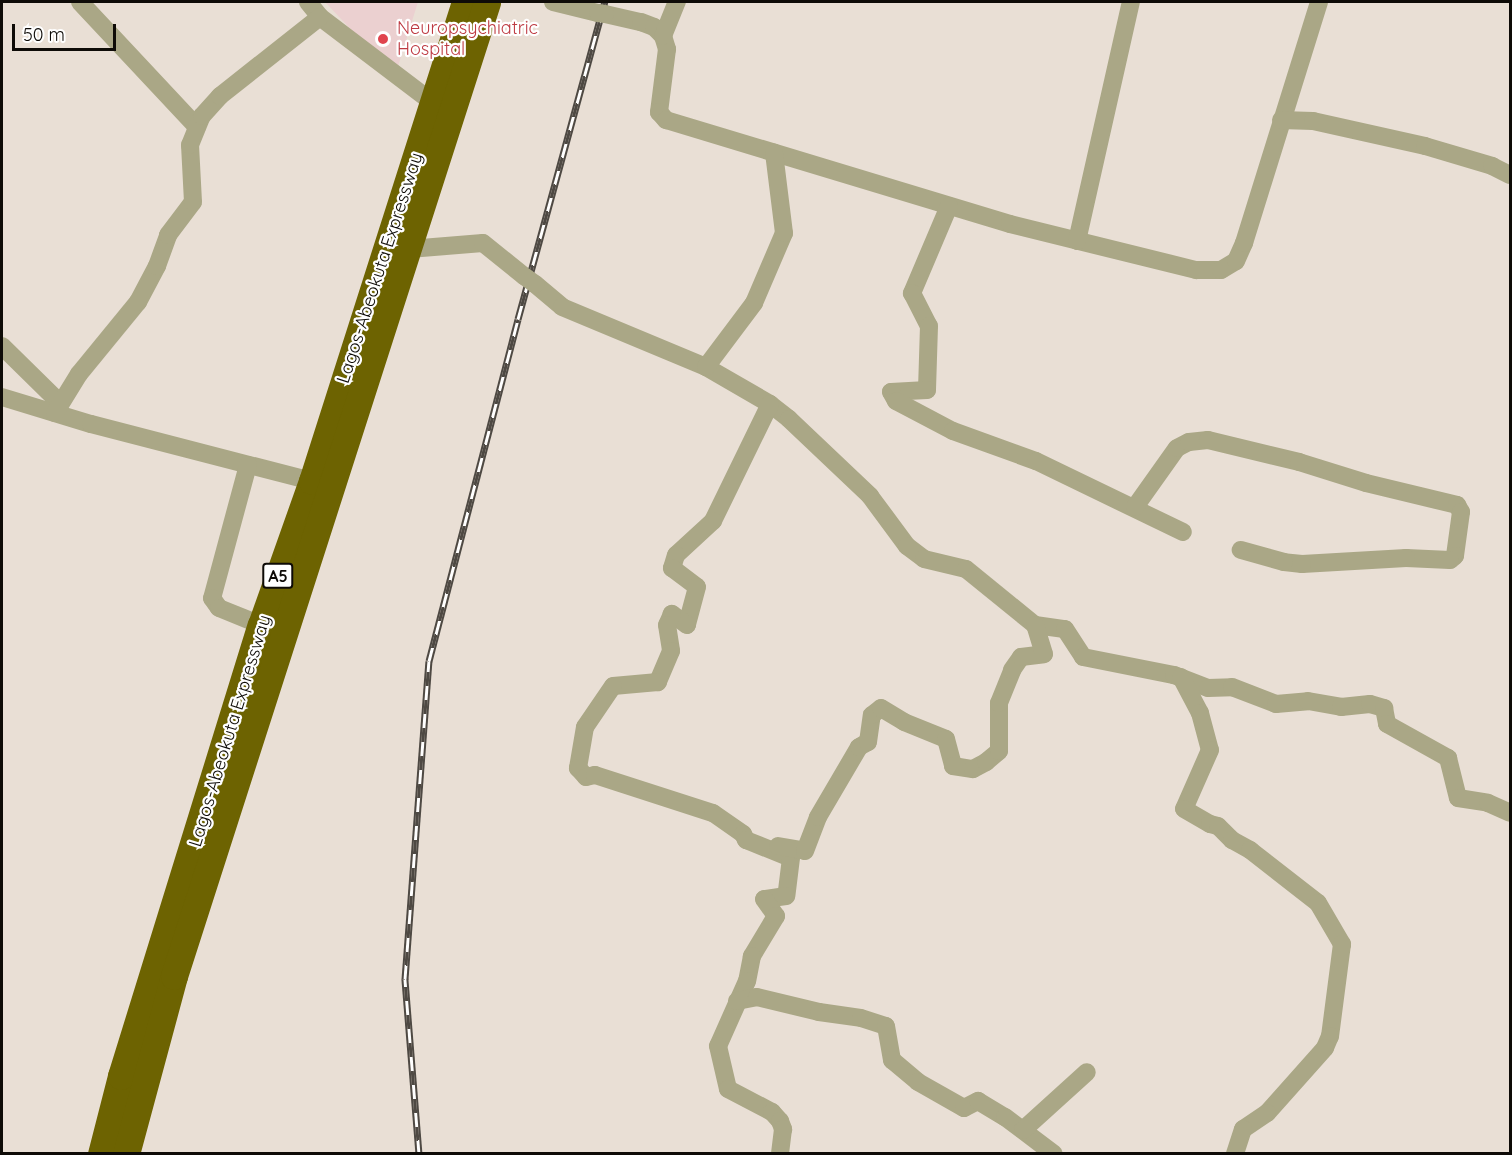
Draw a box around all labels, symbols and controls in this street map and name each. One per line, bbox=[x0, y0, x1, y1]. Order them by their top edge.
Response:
scale bar bbox=[15, 12, 118, 50]
place label: Neuropsychiatric Hospital bbox=[397, 18, 538, 60]
text: 50 m bbox=[23, 23, 65, 46]
marker: Neuropsychiatric Hospital bbox=[374, 30, 392, 48]
street label: Lagos-Abeokuta Expressway bbox=[332, 150, 428, 386]
road number: A5 bbox=[262, 563, 294, 589]
street label: Lagos-Abeokuta Expressway bbox=[184, 613, 276, 849]

